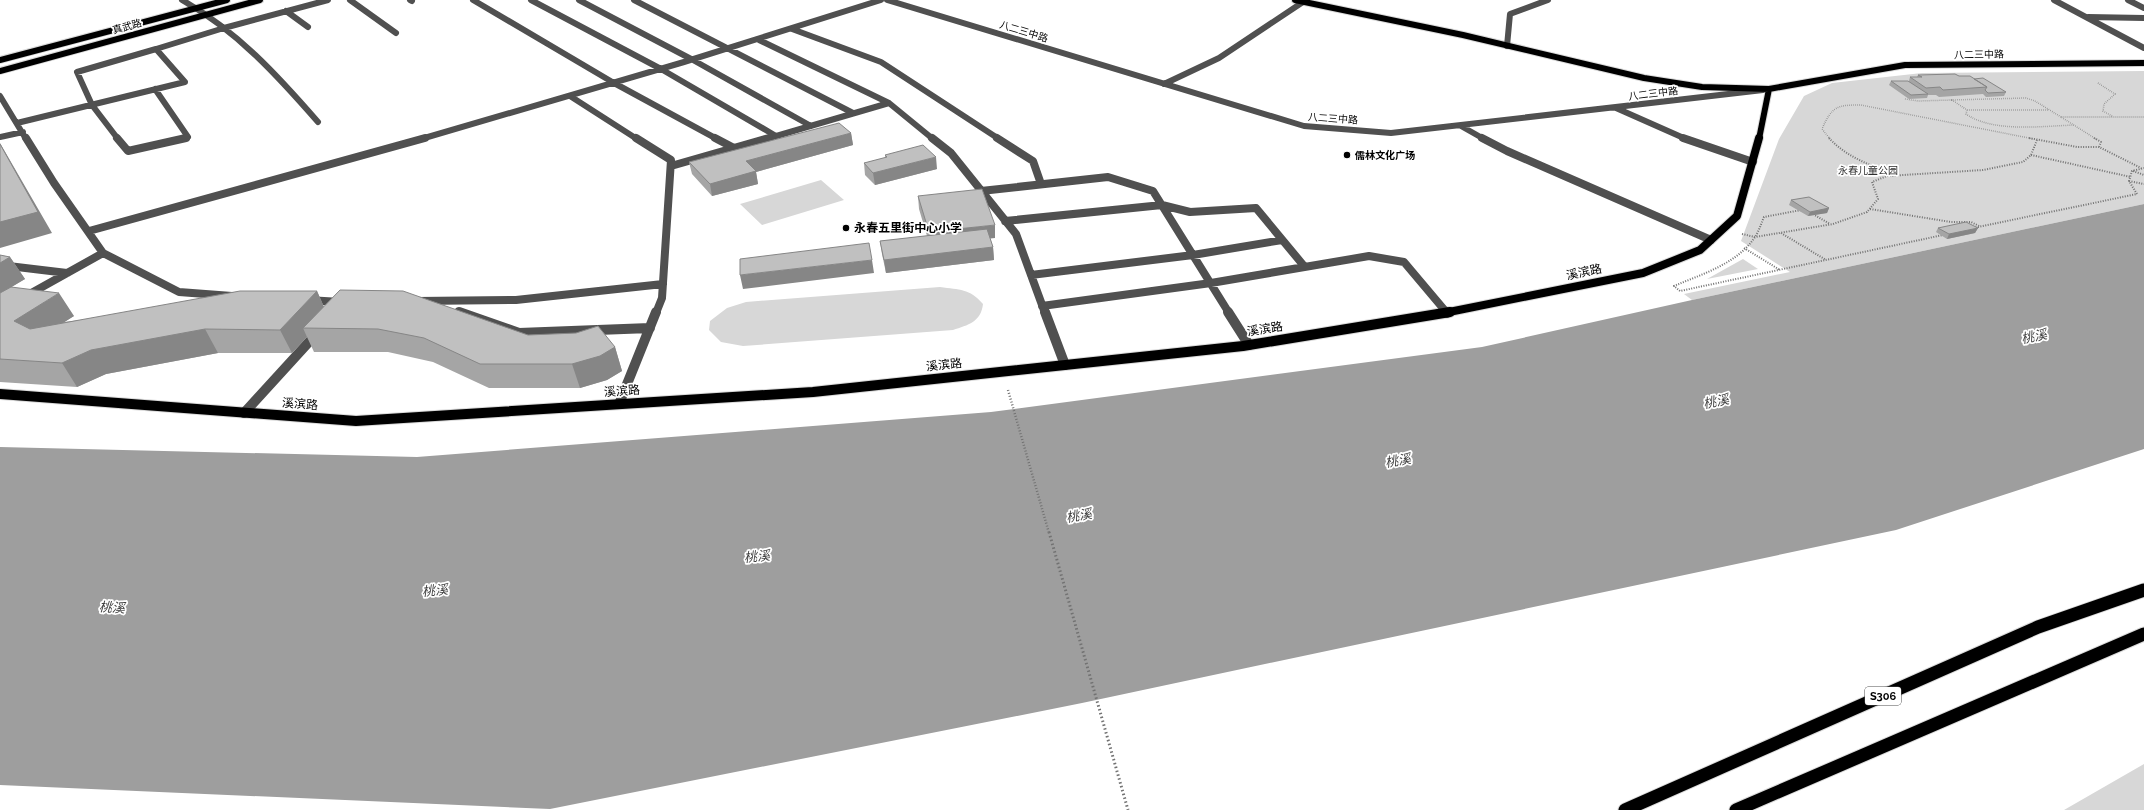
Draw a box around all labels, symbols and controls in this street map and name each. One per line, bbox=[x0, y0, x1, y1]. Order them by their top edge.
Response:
street label: 真武路 bbox=[111, 17, 143, 36]
street label: 八二三中路 bbox=[998, 19, 1049, 44]
street label: 八二三中路 bbox=[1954, 49, 2004, 60]
street label: 八二三中路 bbox=[1628, 85, 1679, 102]
street label: 八二三中路 bbox=[1308, 111, 1358, 126]
place label: 儒林文化广场 bbox=[1354, 149, 1415, 161]
marker: 儒林文化广场 bbox=[1342, 150, 1352, 160]
park label: 永春儿童公园 bbox=[1838, 165, 1898, 176]
place label: 永春五里街中心小学 bbox=[854, 221, 962, 235]
marker: 永春五里街中心小学 bbox=[841, 223, 851, 233]
street label: 溪滨路 bbox=[1565, 261, 1603, 283]
street label: 溪滨路 bbox=[1246, 319, 1284, 339]
water label: 桃溪 bbox=[2020, 326, 2050, 347]
street label: 溪滨路 bbox=[925, 356, 963, 374]
street label: 溪滨路 bbox=[604, 383, 640, 399]
water label: 桃溪 bbox=[1702, 391, 1732, 412]
street label: 溪滨路 bbox=[282, 396, 318, 412]
water label: 桃溪 bbox=[1384, 451, 1414, 470]
water label: 桃溪 bbox=[1065, 506, 1095, 525]
water label: 桃溪 bbox=[743, 547, 773, 565]
water label: 桃溪 bbox=[421, 581, 451, 599]
water label: 桃溪 bbox=[99, 599, 127, 616]
road number: S306 bbox=[1865, 687, 1901, 705]

